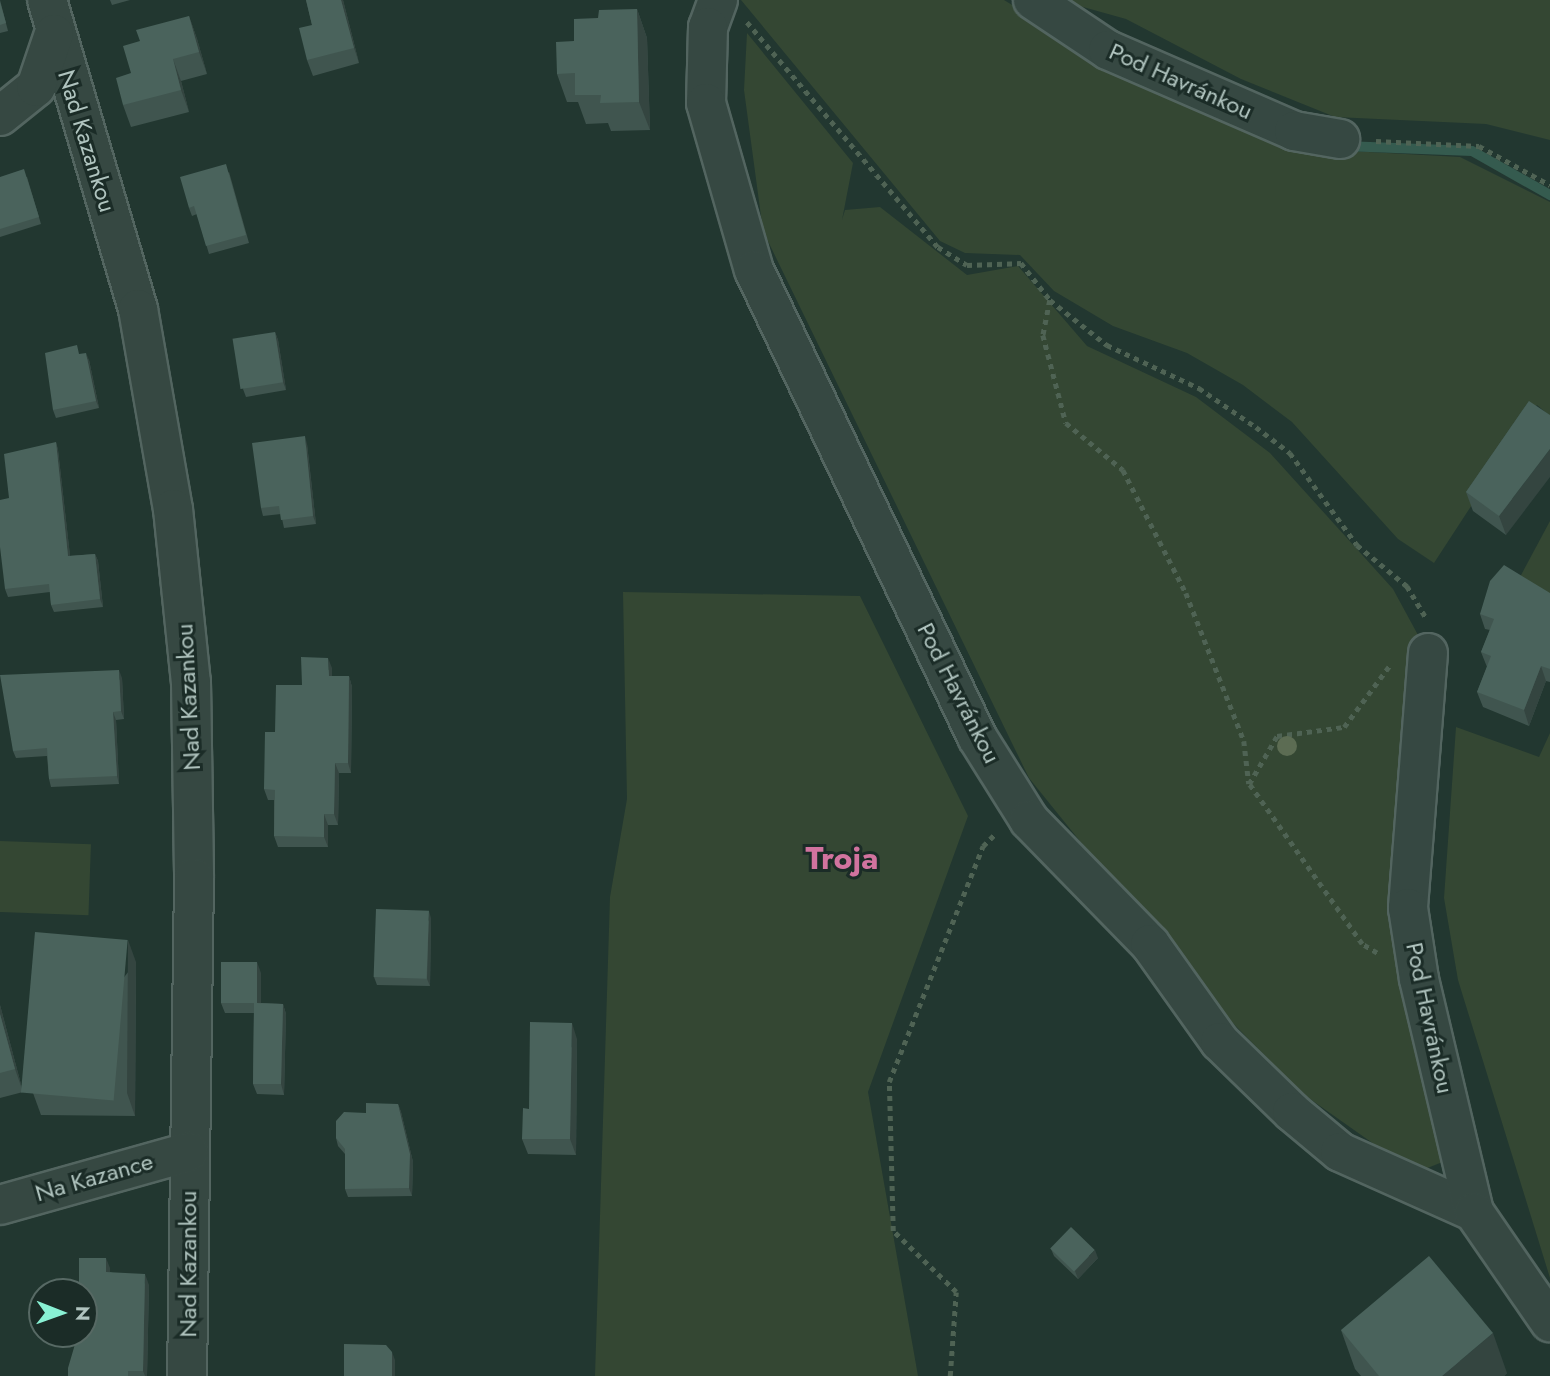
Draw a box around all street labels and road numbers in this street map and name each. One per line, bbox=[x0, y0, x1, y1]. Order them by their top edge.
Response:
street label: Pod Havránkou bbox=[1105, 37, 1257, 125]
street label: Nad Kazankou bbox=[52, 66, 122, 216]
street label: Pod Havránkou bbox=[911, 618, 1007, 768]
street label: Nad Kazankou bbox=[170, 623, 206, 771]
street label: Pod Havránkou bbox=[1400, 940, 1460, 1096]
street label: Na Kazance bbox=[32, 1146, 156, 1208]
street label: Nad Kazankou bbox=[174, 1190, 202, 1338]

